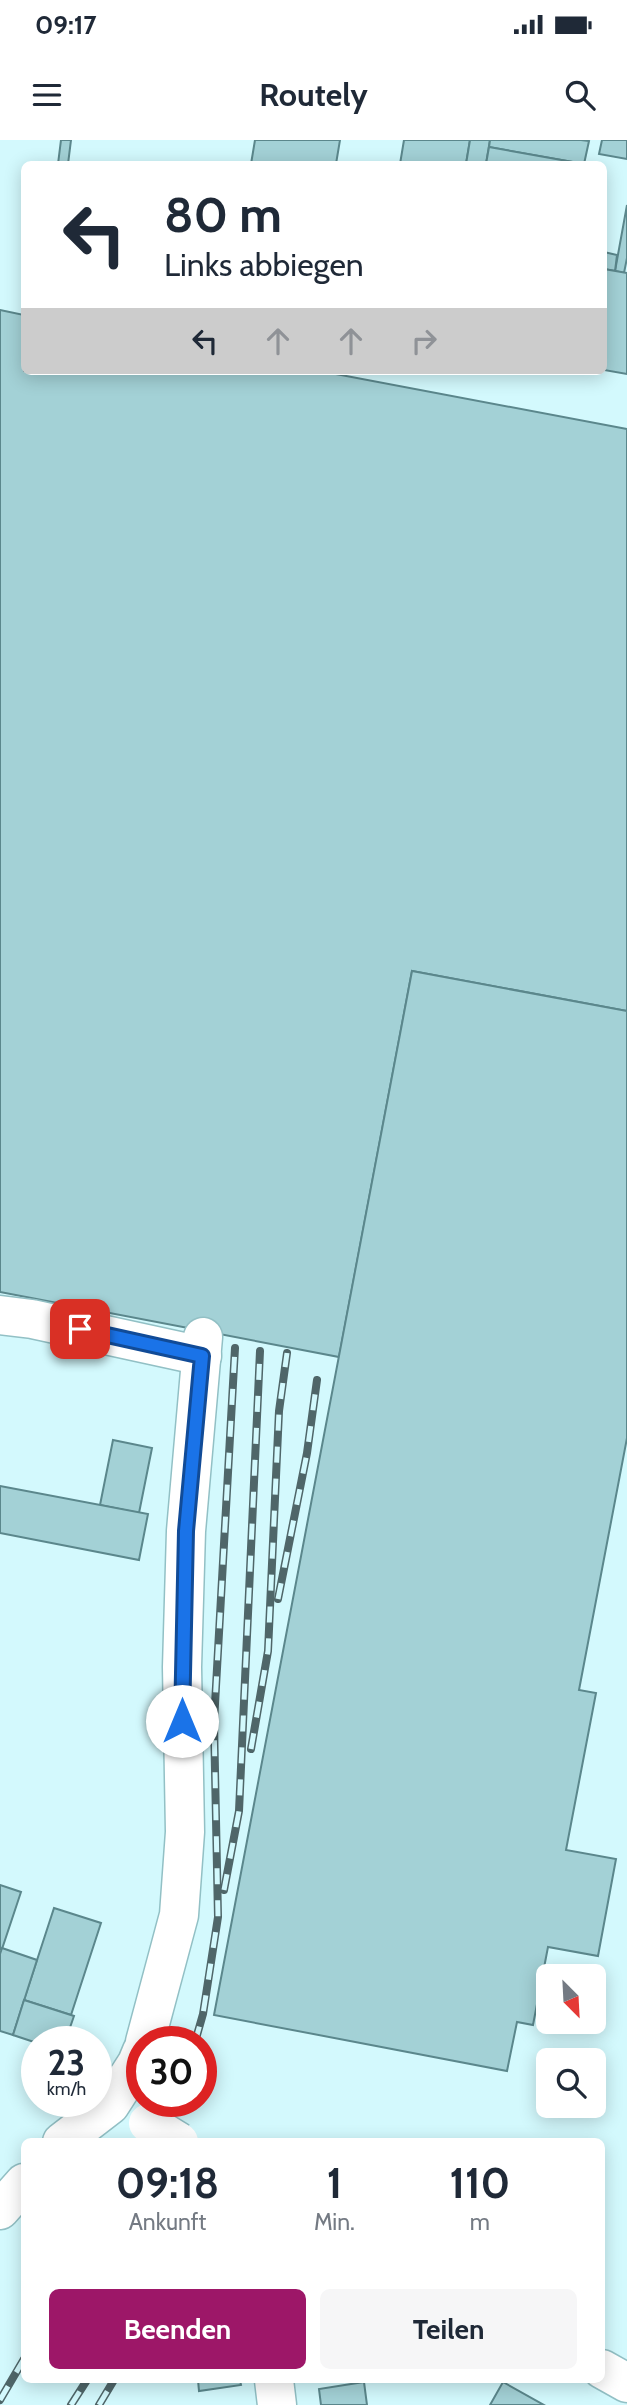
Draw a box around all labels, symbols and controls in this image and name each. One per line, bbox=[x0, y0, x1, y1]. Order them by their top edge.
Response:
text: 09:17 bbox=[35, 9, 97, 41]
text: Routely bbox=[259, 75, 368, 114]
icon: menu bbox=[28, 76, 66, 114]
icon: search bbox=[561, 76, 599, 114]
text: 80 m bbox=[164, 185, 282, 244]
icon: left bbox=[49, 189, 140, 280]
text: Links abbiegen bbox=[164, 245, 364, 284]
icon: left bbox=[186, 322, 224, 360]
icon: ahead bbox=[259, 322, 297, 360]
icon: ahead bbox=[332, 322, 370, 360]
icon: right bbox=[405, 322, 443, 360]
pin bbox=[50, 1299, 110, 1359]
icon: arrive bbox=[61, 1310, 99, 1348]
position arrow bbox=[145, 1684, 219, 1758]
north arrow bbox=[536, 1964, 606, 2034]
map controls bbox=[536, 1964, 606, 2118]
speed limit sign: 30 bbox=[126, 2026, 217, 2117]
text: 23 bbox=[48, 2041, 85, 2084]
button: search bbox=[536, 2048, 606, 2118]
text: km/h bbox=[47, 2078, 86, 2100]
text: 09:18 bbox=[116, 2157, 219, 2209]
text: 1 bbox=[327, 2157, 342, 2209]
text: 110 bbox=[450, 2157, 510, 2209]
text: Ankunft bbox=[129, 2208, 206, 2236]
text: Min. bbox=[314, 2208, 355, 2236]
text: m bbox=[470, 2208, 490, 2236]
button: Beenden bbox=[49, 2289, 306, 2369]
button: Teilen bbox=[320, 2289, 577, 2369]

